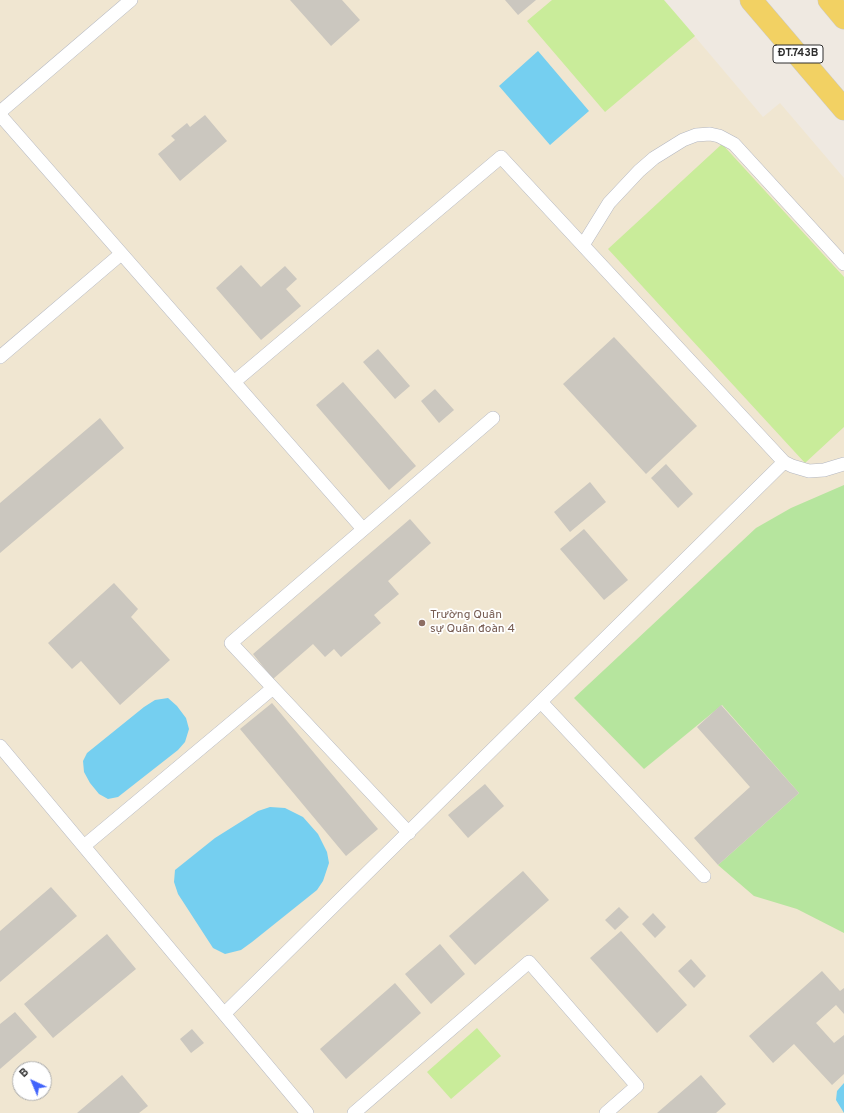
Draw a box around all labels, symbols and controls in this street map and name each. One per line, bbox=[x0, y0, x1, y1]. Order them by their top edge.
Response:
road number: ĐT.743B bbox=[773, 45, 823, 63]
place label: Trường Quân sự Quân đoàn 4 bbox=[430, 609, 515, 637]
marker: Trường Quân sự Quân đoàn 4 bbox=[417, 618, 427, 628]
north arrow bbox=[12, 1061, 52, 1101]
text: B bbox=[17, 1065, 32, 1081]

